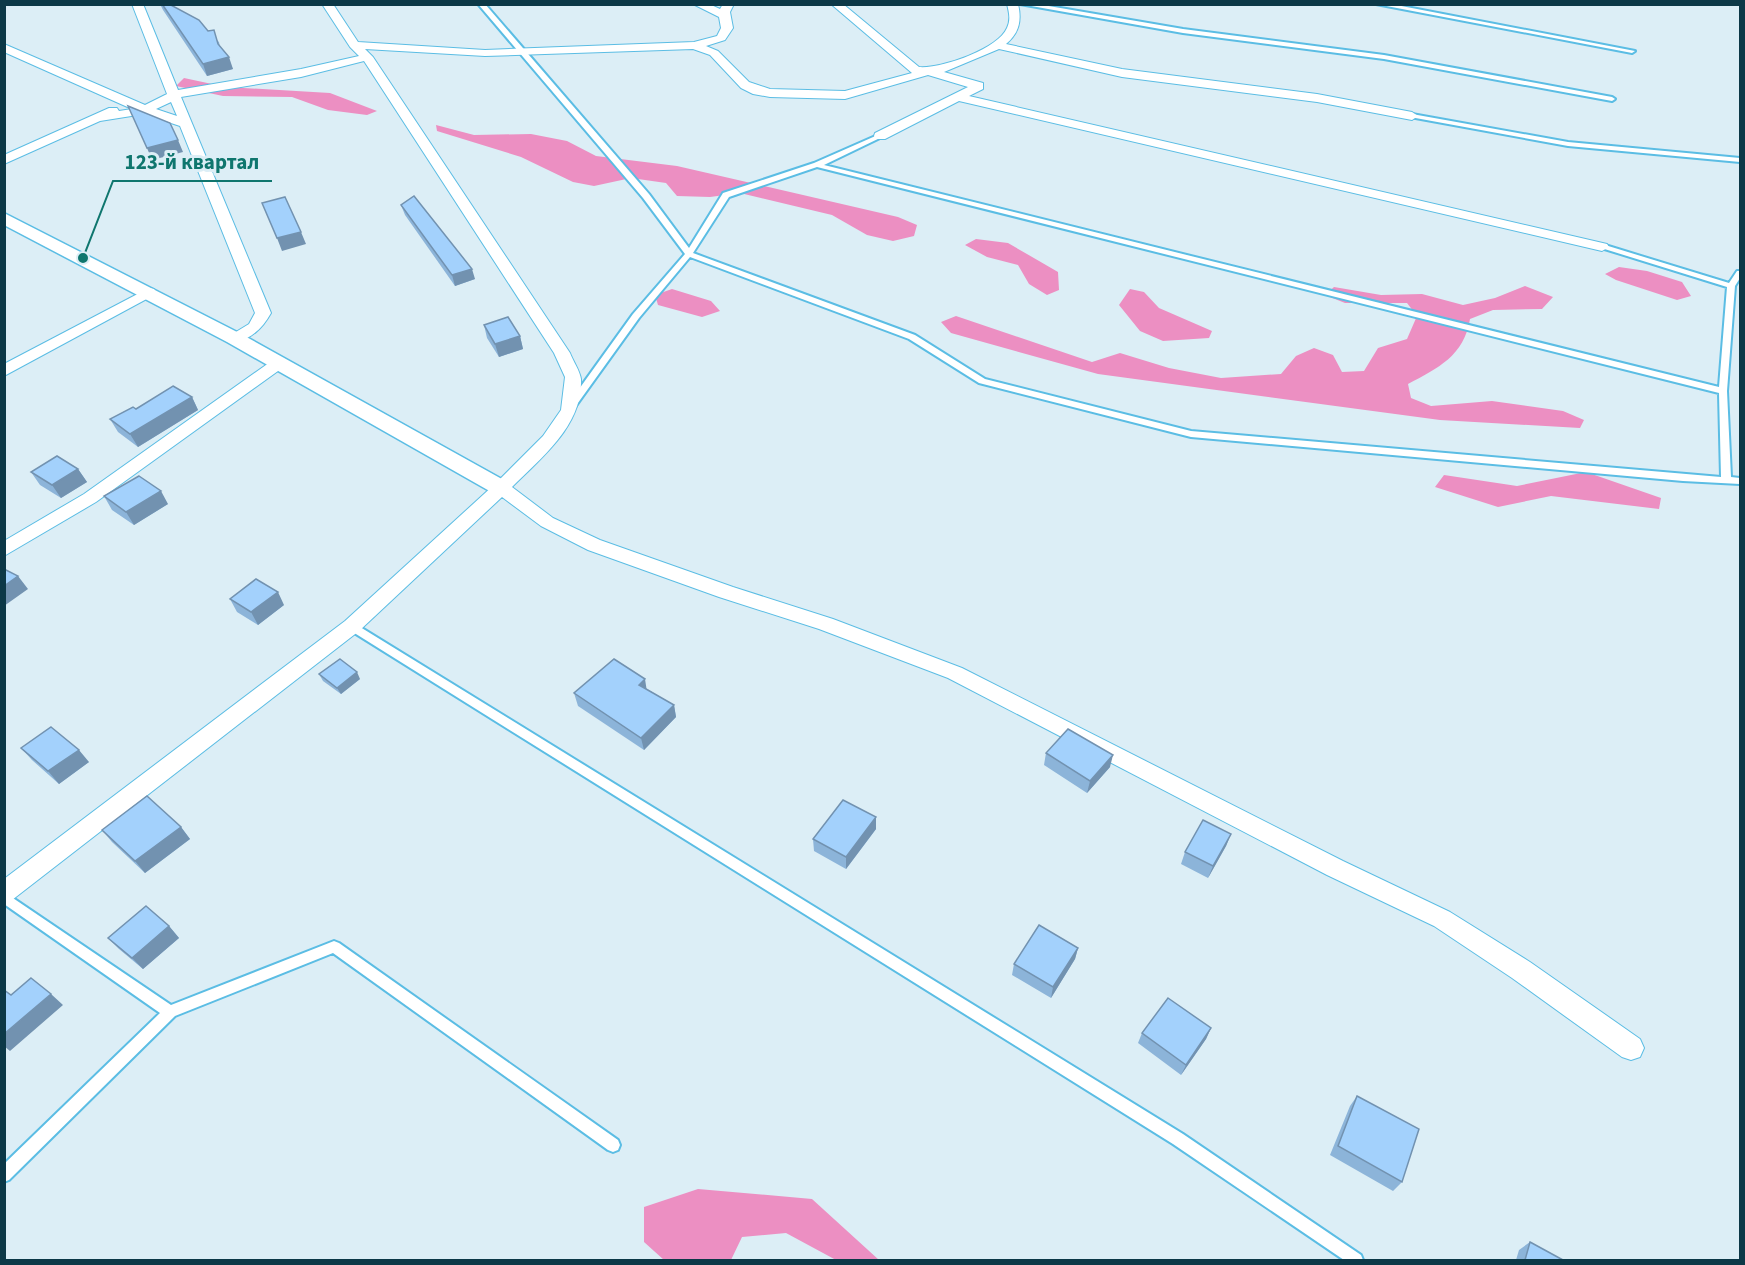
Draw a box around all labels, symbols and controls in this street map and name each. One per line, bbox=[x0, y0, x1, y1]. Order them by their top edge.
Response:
callout: 123-й квартал bbox=[113, 142, 272, 181]
text: 123-й квартал bbox=[125, 147, 259, 177]

